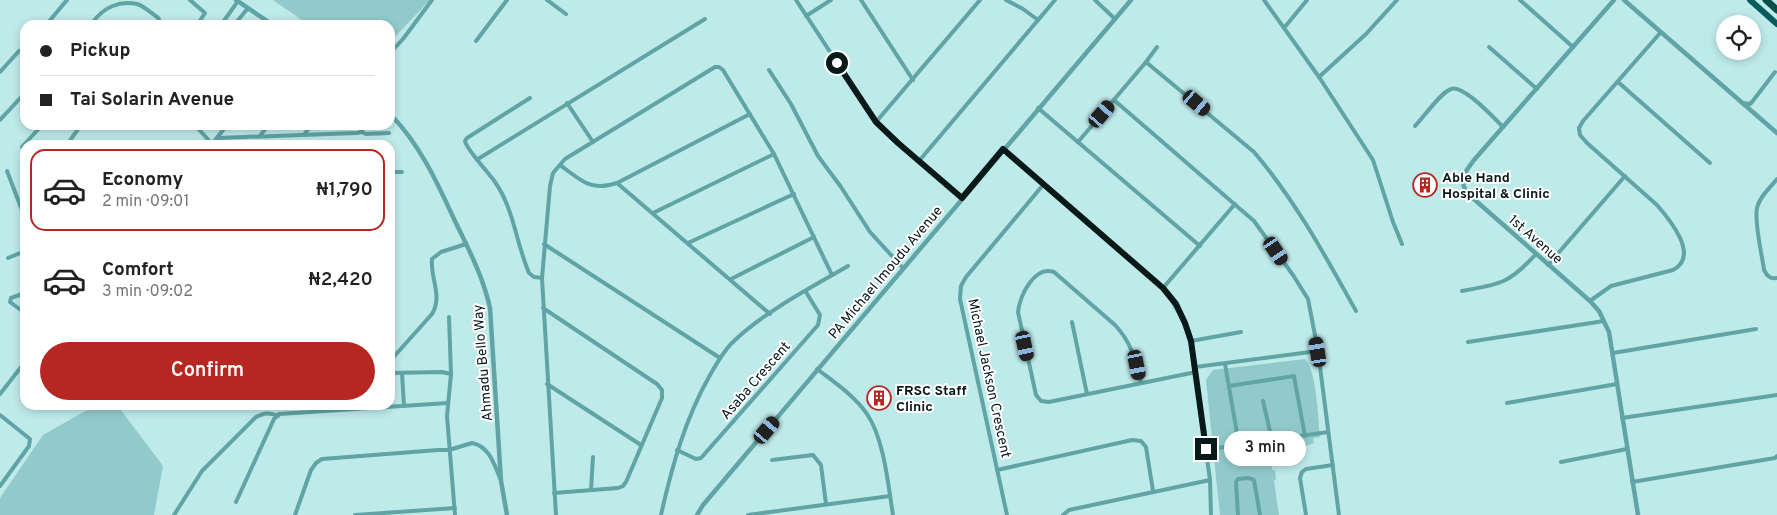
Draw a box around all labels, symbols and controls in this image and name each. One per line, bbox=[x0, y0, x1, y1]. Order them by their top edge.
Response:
map controls bbox=[1716, 15, 1761, 60]
button: locate bbox=[1716, 15, 1761, 60]
text: Pickup bbox=[70, 39, 130, 63]
route start bbox=[826, 52, 848, 74]
text: Tai Solarin Avenue bbox=[70, 88, 234, 112]
car bbox=[1180, 88, 1213, 118]
car bbox=[1086, 98, 1117, 130]
icon: car bbox=[42, 168, 87, 213]
text: Economy bbox=[102, 168, 183, 192]
place label: Able Hand Hospital & Clinic bbox=[1442, 170, 1550, 203]
building icon: Able Hand Hospital & Clinic bbox=[1412, 172, 1438, 198]
text: ₦1,790 bbox=[316, 178, 373, 202]
text: 2 min · 09:01 bbox=[102, 192, 189, 212]
street label: PA Michael Imoudu Avenue bbox=[826, 203, 947, 343]
street label: 1st Avenue bbox=[1504, 212, 1566, 268]
car bbox=[1261, 234, 1290, 268]
icon: car bbox=[42, 258, 87, 303]
text: Comfort bbox=[102, 258, 174, 282]
text: ₦2,420 bbox=[308, 268, 373, 292]
text: 3 min · 09:02 bbox=[102, 282, 193, 302]
street label: Michael Jackson Crescent bbox=[963, 297, 1014, 459]
street label: Ahmadu Bello Way bbox=[470, 304, 497, 422]
car bbox=[1014, 330, 1035, 362]
car bbox=[1308, 336, 1327, 368]
street label: Asaba Crescent bbox=[718, 339, 795, 423]
button: Confirm bbox=[40, 342, 375, 400]
car bbox=[1126, 349, 1147, 381]
place label: FRSC Staff Clinic bbox=[896, 383, 967, 416]
building icon: FRSC Staff Clinic bbox=[866, 385, 892, 411]
car bbox=[751, 414, 782, 446]
callout: 3 min bbox=[1224, 432, 1306, 466]
route end bbox=[1195, 438, 1217, 460]
text: 3 min bbox=[1244, 438, 1286, 458]

